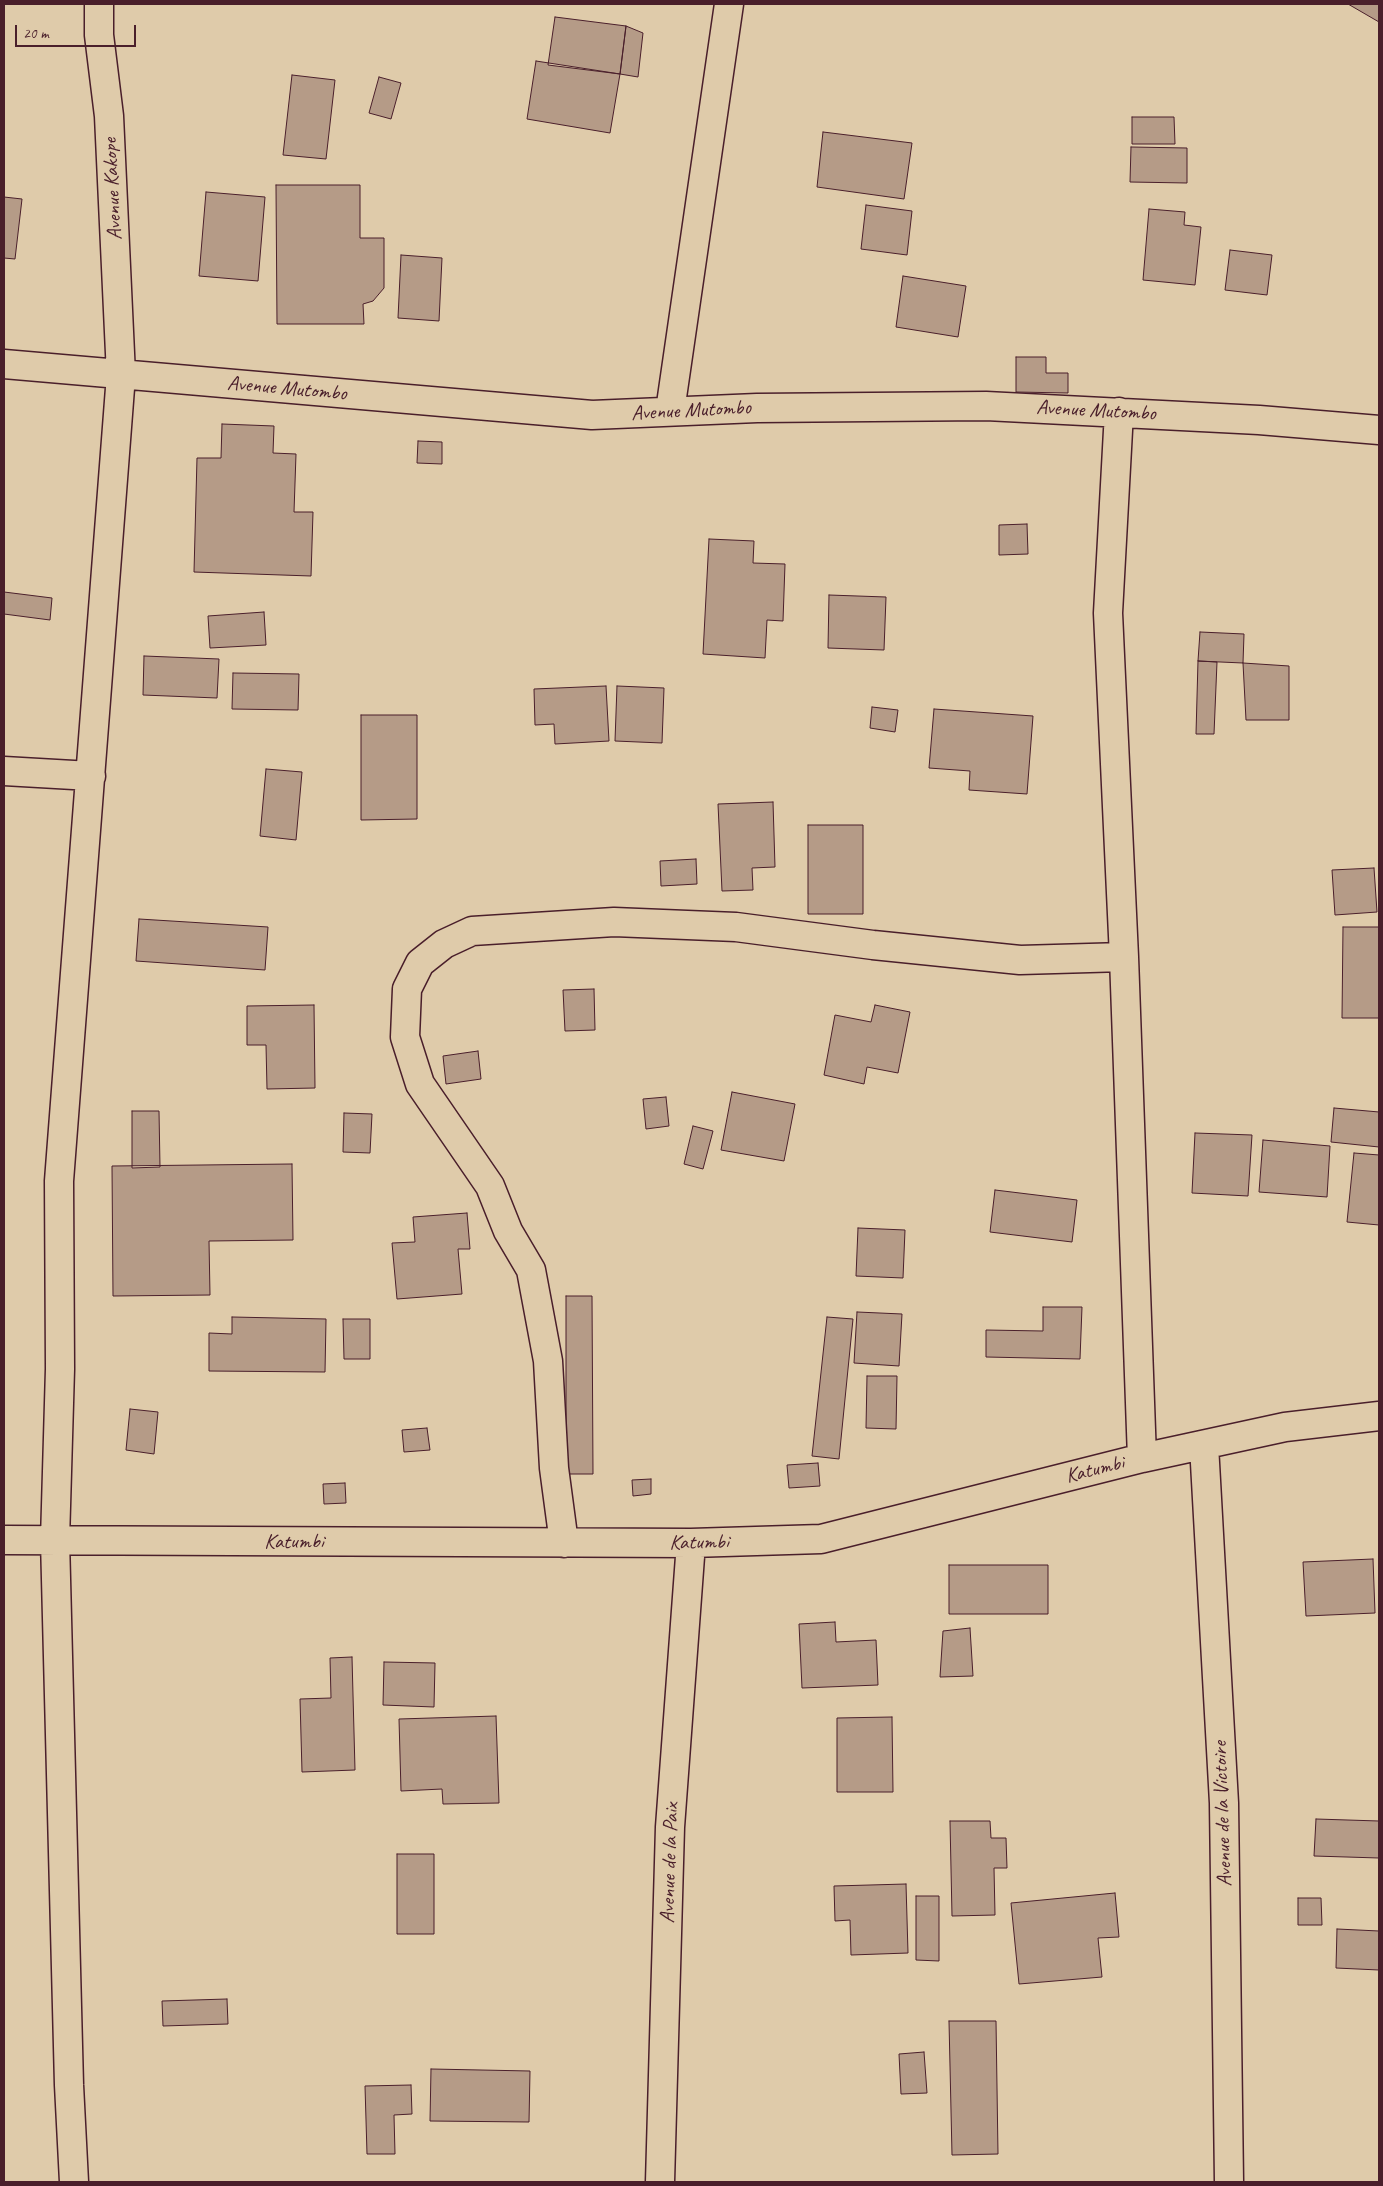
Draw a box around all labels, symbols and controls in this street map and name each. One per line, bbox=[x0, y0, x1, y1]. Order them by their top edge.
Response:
scale bar bbox=[18, 15, 139, 47]
text: 20 m bbox=[23, 24, 49, 43]
street label: Avenue Kakope bbox=[98, 137, 128, 241]
street label: Avenue Mutombo bbox=[226, 371, 348, 407]
street label: Avenue Mutombo bbox=[631, 395, 751, 427]
street label: Avenue Mutombo bbox=[1036, 395, 1156, 427]
street label: Katumbi bbox=[1063, 1451, 1127, 1489]
street label: Katumbi bbox=[264, 1529, 324, 1555]
street label: Katumbi bbox=[669, 1530, 729, 1556]
street label: Avenue de la Victoire bbox=[1208, 1741, 1238, 1887]
street label: Avenue de la Paix bbox=[655, 1802, 685, 1924]

